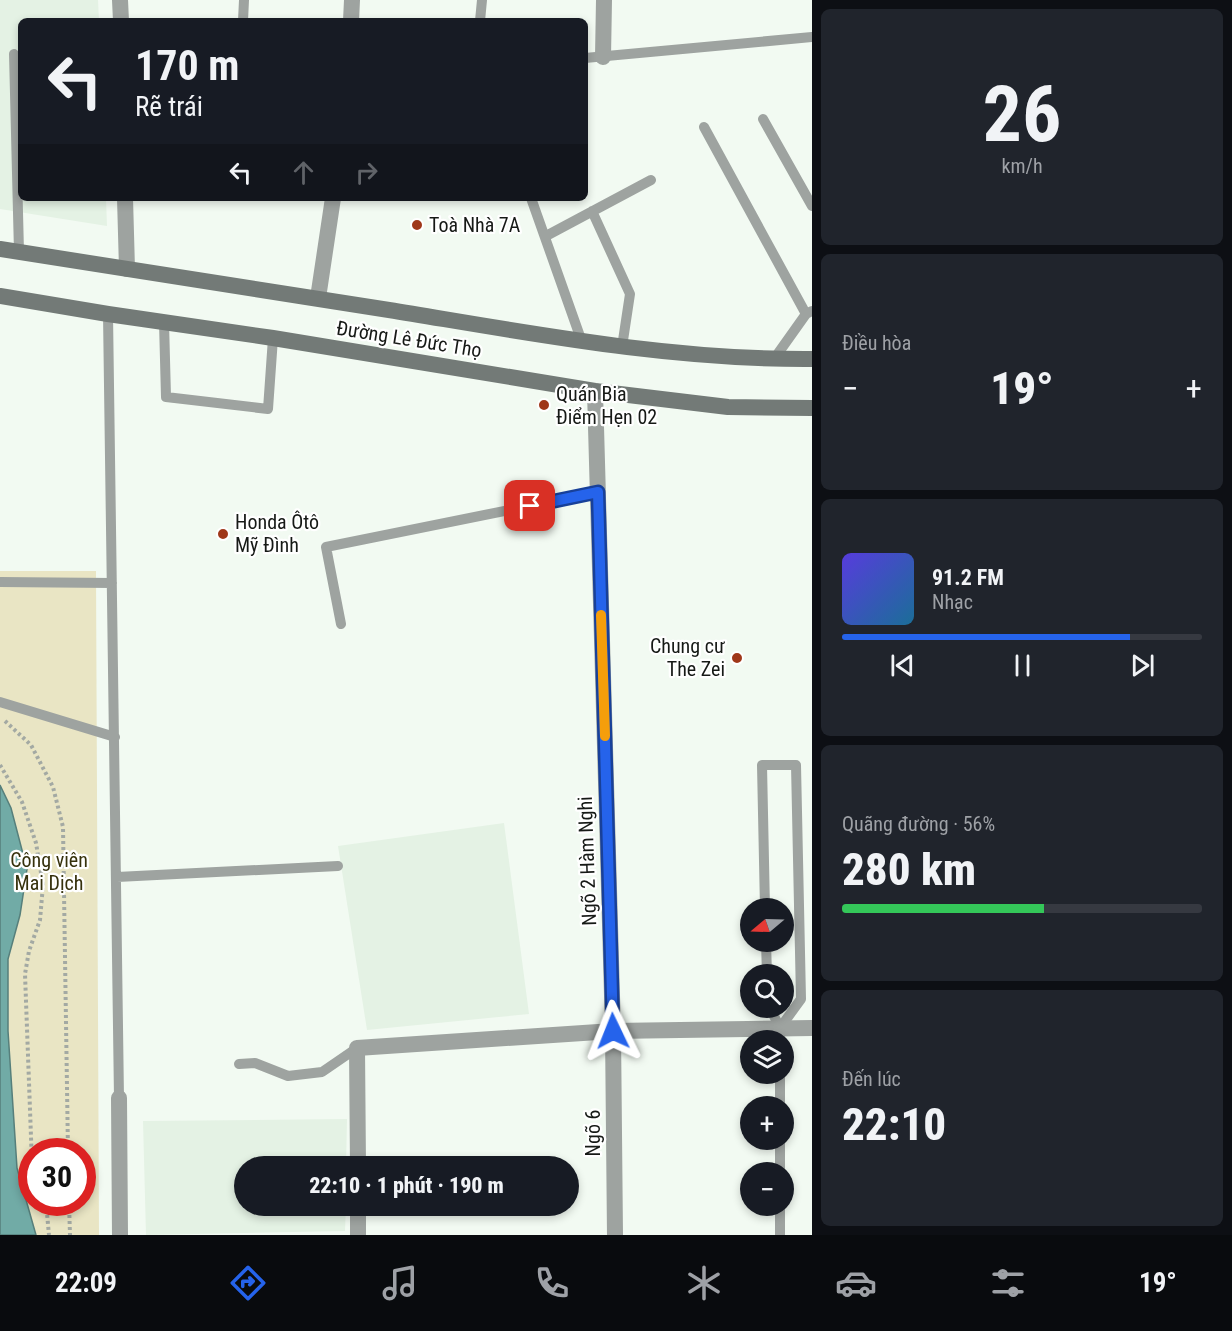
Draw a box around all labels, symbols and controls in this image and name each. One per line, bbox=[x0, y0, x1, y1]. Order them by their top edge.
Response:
text: 170 m bbox=[135, 41, 240, 90]
icon: left bbox=[36, 42, 114, 120]
text: 26 bbox=[983, 69, 1061, 160]
text: Rẽ trái bbox=[135, 91, 203, 123]
text: km/h bbox=[1001, 154, 1043, 178]
icon: left bbox=[224, 156, 257, 189]
icon: ahead bbox=[287, 156, 320, 189]
icon: right bbox=[350, 156, 383, 189]
place label: Toà Nhà 7A bbox=[429, 213, 521, 237]
marker: Toà Nhà 7A bbox=[410, 218, 424, 232]
street label: Đường Lê Đức Thọ bbox=[335, 316, 483, 362]
text: Điều hòa bbox=[842, 331, 911, 355]
text: 19° bbox=[990, 362, 1054, 415]
text: − bbox=[842, 369, 859, 408]
text: + bbox=[1186, 369, 1202, 408]
place label: Quán Bia Điểm Hẹn 02 bbox=[556, 382, 657, 429]
marker: Quán Bia Điểm Hẹn 02 bbox=[537, 398, 551, 412]
pin bbox=[504, 480, 555, 531]
icon: arrive bbox=[513, 489, 546, 522]
place label: Honda Ôtô Mỹ Đình bbox=[235, 510, 319, 557]
marker: Honda Ôtô Mỹ Đình bbox=[216, 527, 230, 541]
text: 91.2 FM bbox=[932, 565, 1004, 590]
text: Nhạc bbox=[932, 590, 973, 614]
place label: Chung cư The Zei bbox=[650, 634, 725, 681]
icon: previous bbox=[886, 649, 919, 682]
icon: pause bbox=[1006, 649, 1039, 682]
icon: next bbox=[1126, 649, 1159, 682]
marker: Chung cư The Zei bbox=[730, 651, 744, 665]
street label: Ngõ 2 Hàm Nghi bbox=[573, 796, 601, 926]
text: Quãng đường · 56% bbox=[842, 812, 995, 836]
text: 280 km bbox=[842, 843, 976, 896]
park label: Công viên Mai Dịch bbox=[10, 848, 88, 895]
north arrow bbox=[740, 898, 794, 952]
map controls bbox=[740, 898, 794, 1216]
button: search bbox=[740, 964, 794, 1018]
position arrow bbox=[581, 999, 645, 1063]
button: layers bbox=[740, 1030, 794, 1084]
text: Đến lúc bbox=[842, 1067, 901, 1091]
button: + bbox=[740, 1096, 794, 1150]
text: 22:10 bbox=[842, 1098, 946, 1151]
street label: Ngõ 6 bbox=[581, 1110, 605, 1156]
speed limit sign: 30 bbox=[18, 1138, 96, 1216]
button: − bbox=[740, 1162, 794, 1216]
text: 22:10 · 1 phút · 190 m bbox=[309, 1173, 504, 1198]
icon: directions bbox=[227, 1262, 269, 1304]
icon: music bbox=[379, 1262, 421, 1304]
icon: phone bbox=[531, 1262, 573, 1304]
icon: climate bbox=[683, 1262, 725, 1304]
icon: car bbox=[835, 1262, 877, 1304]
icon: filters bbox=[987, 1262, 1029, 1304]
text: 22:09 bbox=[55, 1267, 117, 1299]
text: 19° bbox=[1139, 1267, 1177, 1299]

